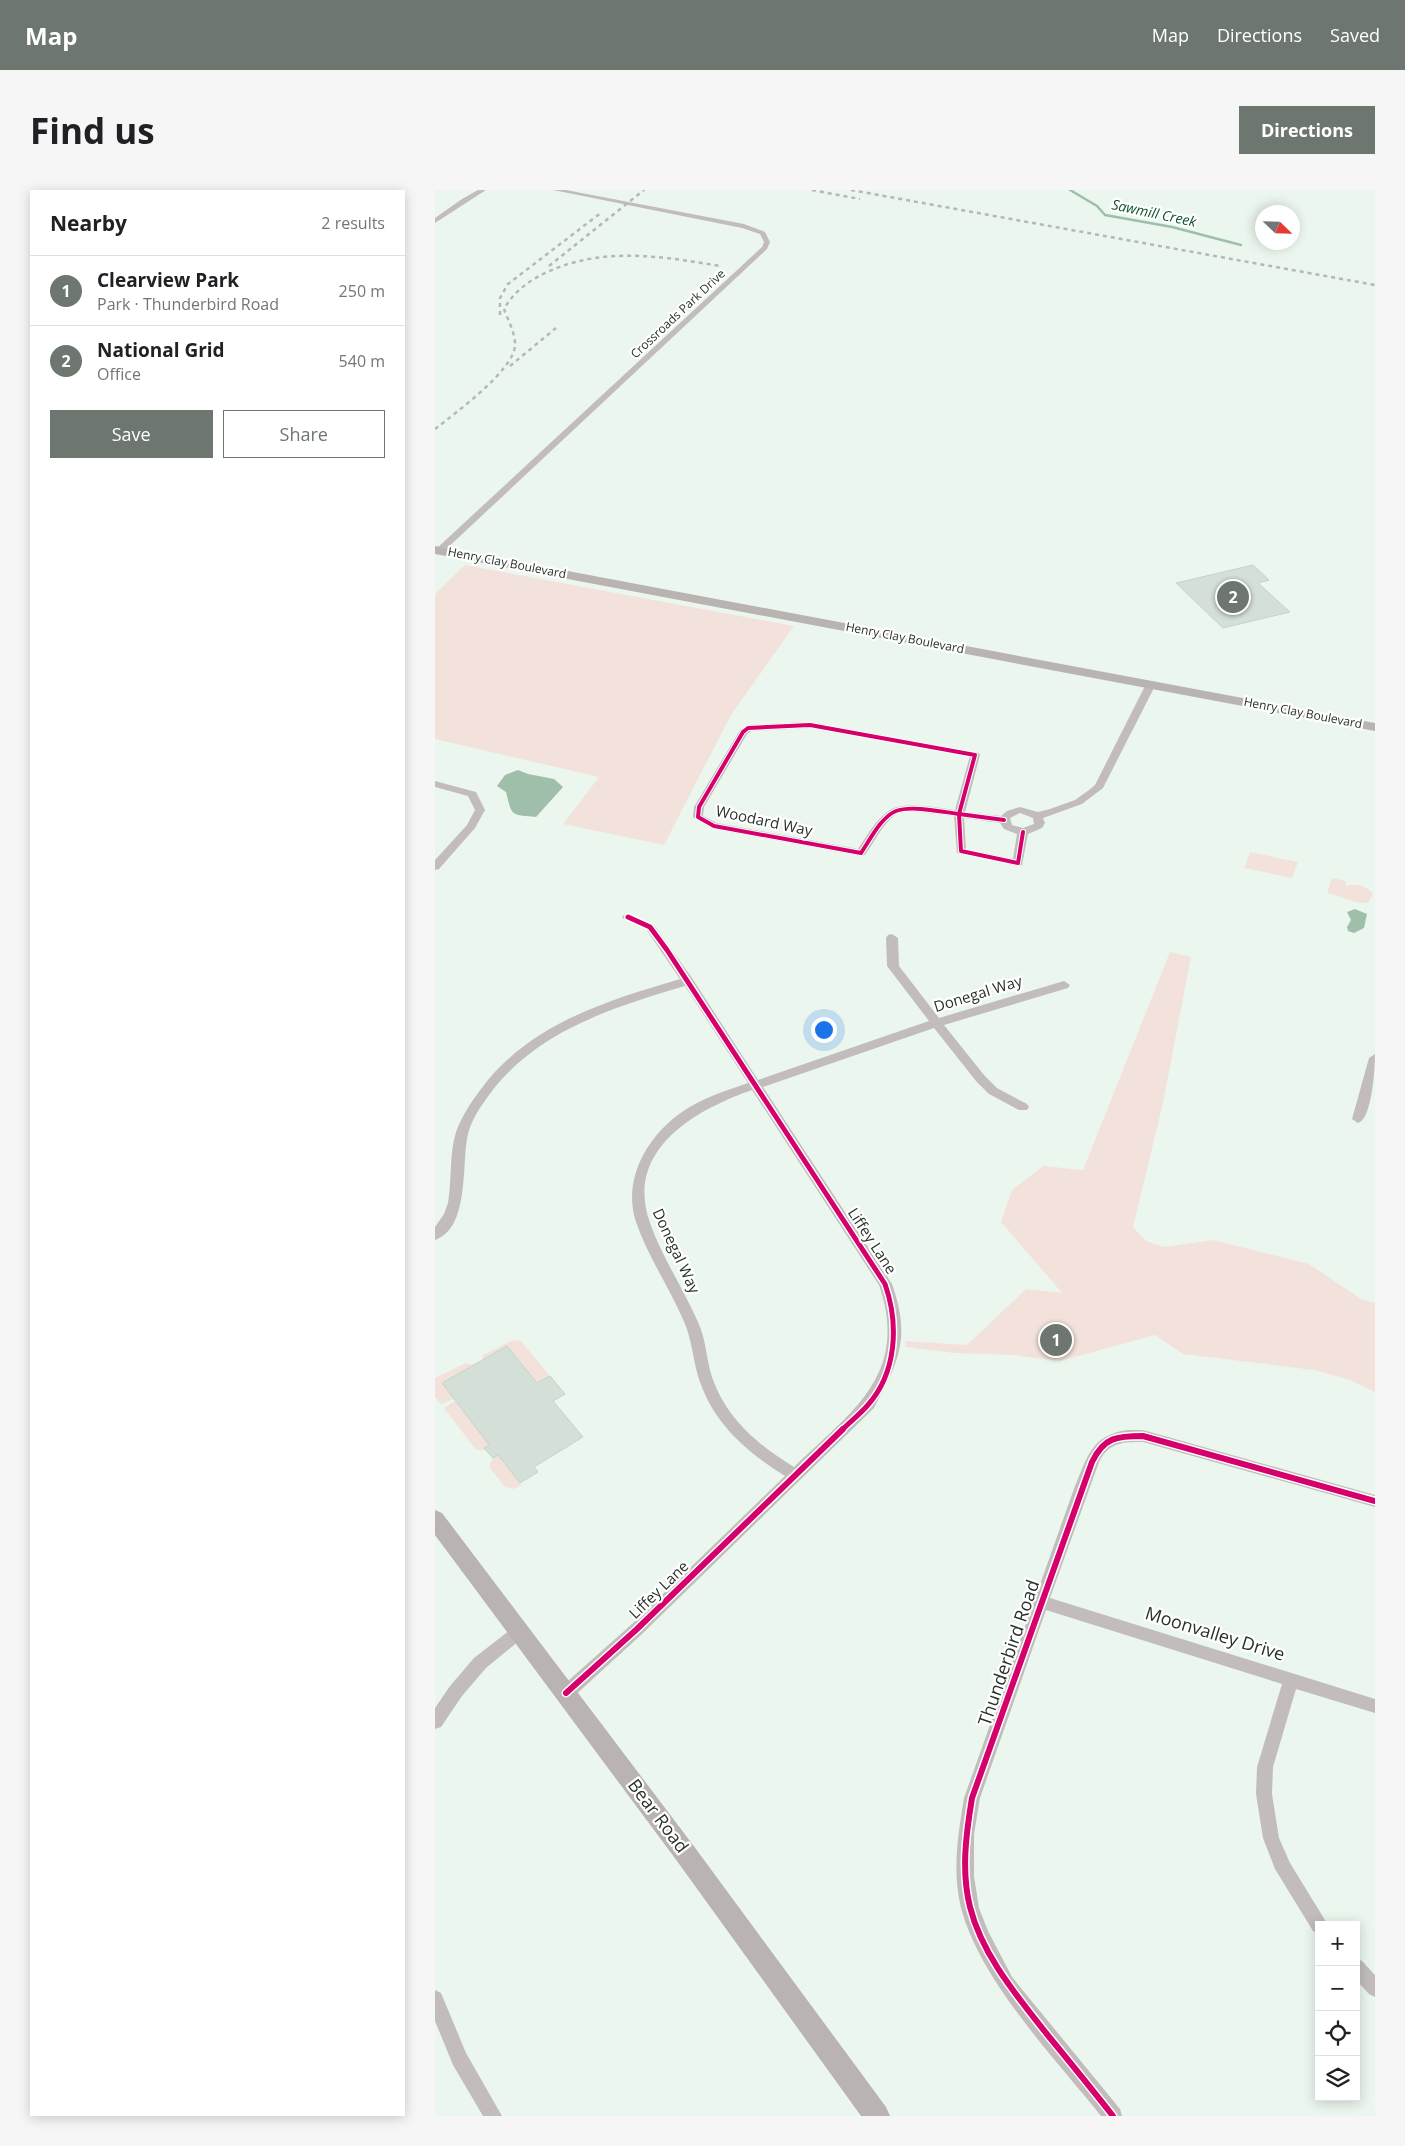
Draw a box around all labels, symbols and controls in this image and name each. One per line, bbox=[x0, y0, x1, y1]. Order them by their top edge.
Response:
text: Map bbox=[25, 19, 77, 52]
text: Map bbox=[1152, 23, 1189, 47]
text: Directions bbox=[1217, 23, 1302, 47]
text: Saved bbox=[1330, 23, 1380, 47]
button: Directions bbox=[1239, 106, 1375, 154]
text: Find us bbox=[30, 107, 155, 154]
water label: Sawmill Creek bbox=[1110, 194, 1199, 231]
north arrow bbox=[1255, 205, 1300, 250]
text: Nearby bbox=[50, 209, 127, 237]
text: 2 results bbox=[321, 212, 385, 234]
street label: Crossroads Park Drive bbox=[627, 265, 729, 362]
text: Clearview Park bbox=[97, 267, 239, 293]
text: 1 bbox=[61, 280, 71, 302]
text: 250 m bbox=[339, 280, 385, 302]
text: Park · Thunderbird Road bbox=[97, 293, 279, 315]
text: National Grid bbox=[97, 337, 225, 363]
text: 2 bbox=[61, 350, 71, 372]
text: 540 m bbox=[339, 350, 385, 372]
text: Office bbox=[97, 363, 141, 385]
button: Save bbox=[50, 410, 213, 458]
button: Share bbox=[223, 410, 385, 458]
street label: Henry Clay Boulevard bbox=[446, 543, 568, 582]
pin: 2 bbox=[1217, 578, 1249, 616]
street label: Henry Clay Boulevard bbox=[844, 618, 966, 657]
street label: Henry Clay Boulevard bbox=[1242, 693, 1364, 732]
street label: Woodard Way bbox=[714, 800, 815, 840]
street label: Donegal Way bbox=[931, 970, 1025, 1016]
your location bbox=[811, 1017, 837, 1043]
street label: Liffey Lane bbox=[844, 1203, 902, 1277]
street label: Donegal Way bbox=[649, 1205, 705, 1297]
pin: 1 bbox=[1040, 1321, 1072, 1359]
street label: Liffey Lane bbox=[624, 1556, 692, 1623]
street label: Thunderbird Road bbox=[972, 1576, 1044, 1729]
street label: Moonvalley Drive bbox=[1143, 1600, 1288, 1666]
street label: Bear Road bbox=[623, 1774, 694, 1857]
map controls bbox=[1315, 1921, 1360, 2101]
button: + bbox=[1315, 1921, 1360, 1966]
button: − bbox=[1315, 1966, 1360, 2011]
button: locate bbox=[1315, 2011, 1360, 2056]
button: layers bbox=[1315, 2056, 1360, 2101]

